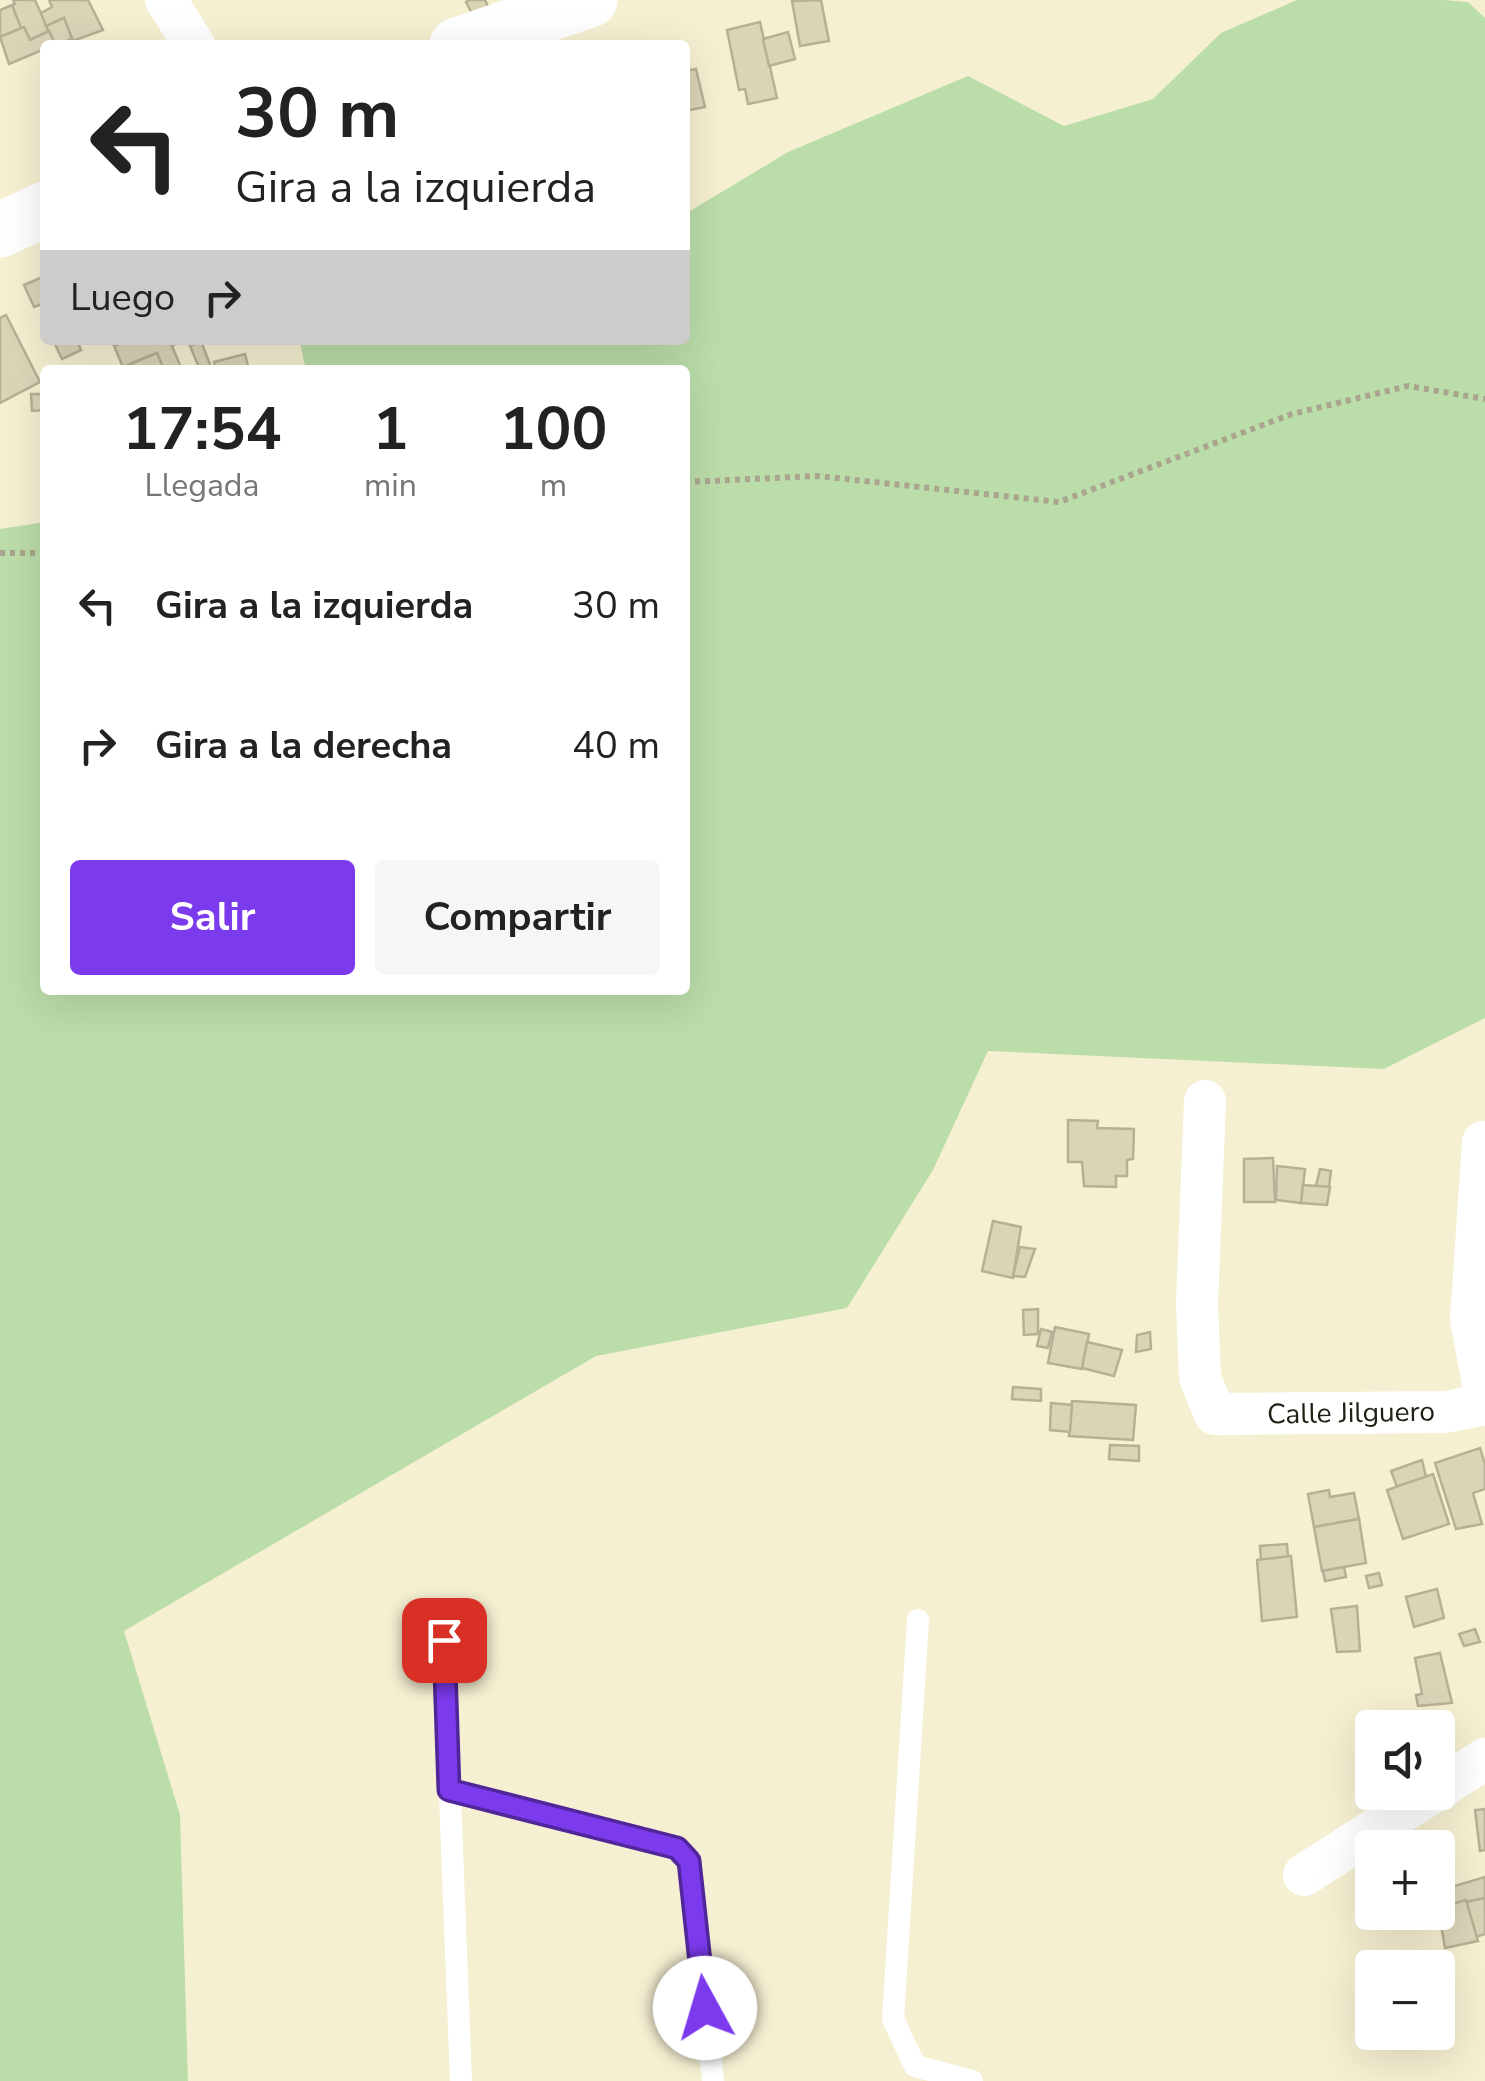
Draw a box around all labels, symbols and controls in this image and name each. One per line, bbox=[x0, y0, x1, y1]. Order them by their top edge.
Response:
text: 30 m bbox=[235, 66, 399, 162]
icon: left bbox=[70, 80, 200, 210]
text: Gira a la izquierda bbox=[235, 157, 596, 218]
icon: right bbox=[195, 270, 250, 325]
text: Luego bbox=[70, 272, 175, 323]
text: 17:54 bbox=[123, 388, 281, 470]
text: 1 bbox=[372, 388, 408, 470]
text: 100 bbox=[499, 388, 607, 470]
text: Llegada bbox=[144, 464, 259, 507]
text: min bbox=[364, 464, 417, 507]
text: m bbox=[540, 464, 567, 507]
icon: left bbox=[70, 578, 125, 633]
text: Gira a la izquierda bbox=[155, 580, 473, 631]
text: 30 m bbox=[572, 580, 660, 631]
icon: right bbox=[70, 718, 125, 773]
text: Gira a la derecha bbox=[155, 720, 452, 771]
text: 40 m bbox=[572, 720, 660, 771]
button: Salir bbox=[70, 860, 355, 975]
button: Compartir bbox=[375, 860, 660, 975]
street label: Calle Jilguero bbox=[1267, 1393, 1435, 1433]
pin bbox=[402, 1598, 487, 1683]
icon: arrive bbox=[417, 1613, 472, 1668]
map controls bbox=[1355, 1710, 1455, 2050]
button: sound bbox=[1355, 1710, 1455, 1810]
button: + bbox=[1355, 1830, 1455, 1930]
button: − bbox=[1355, 1950, 1455, 2050]
position arrow bbox=[653, 1956, 757, 2060]

